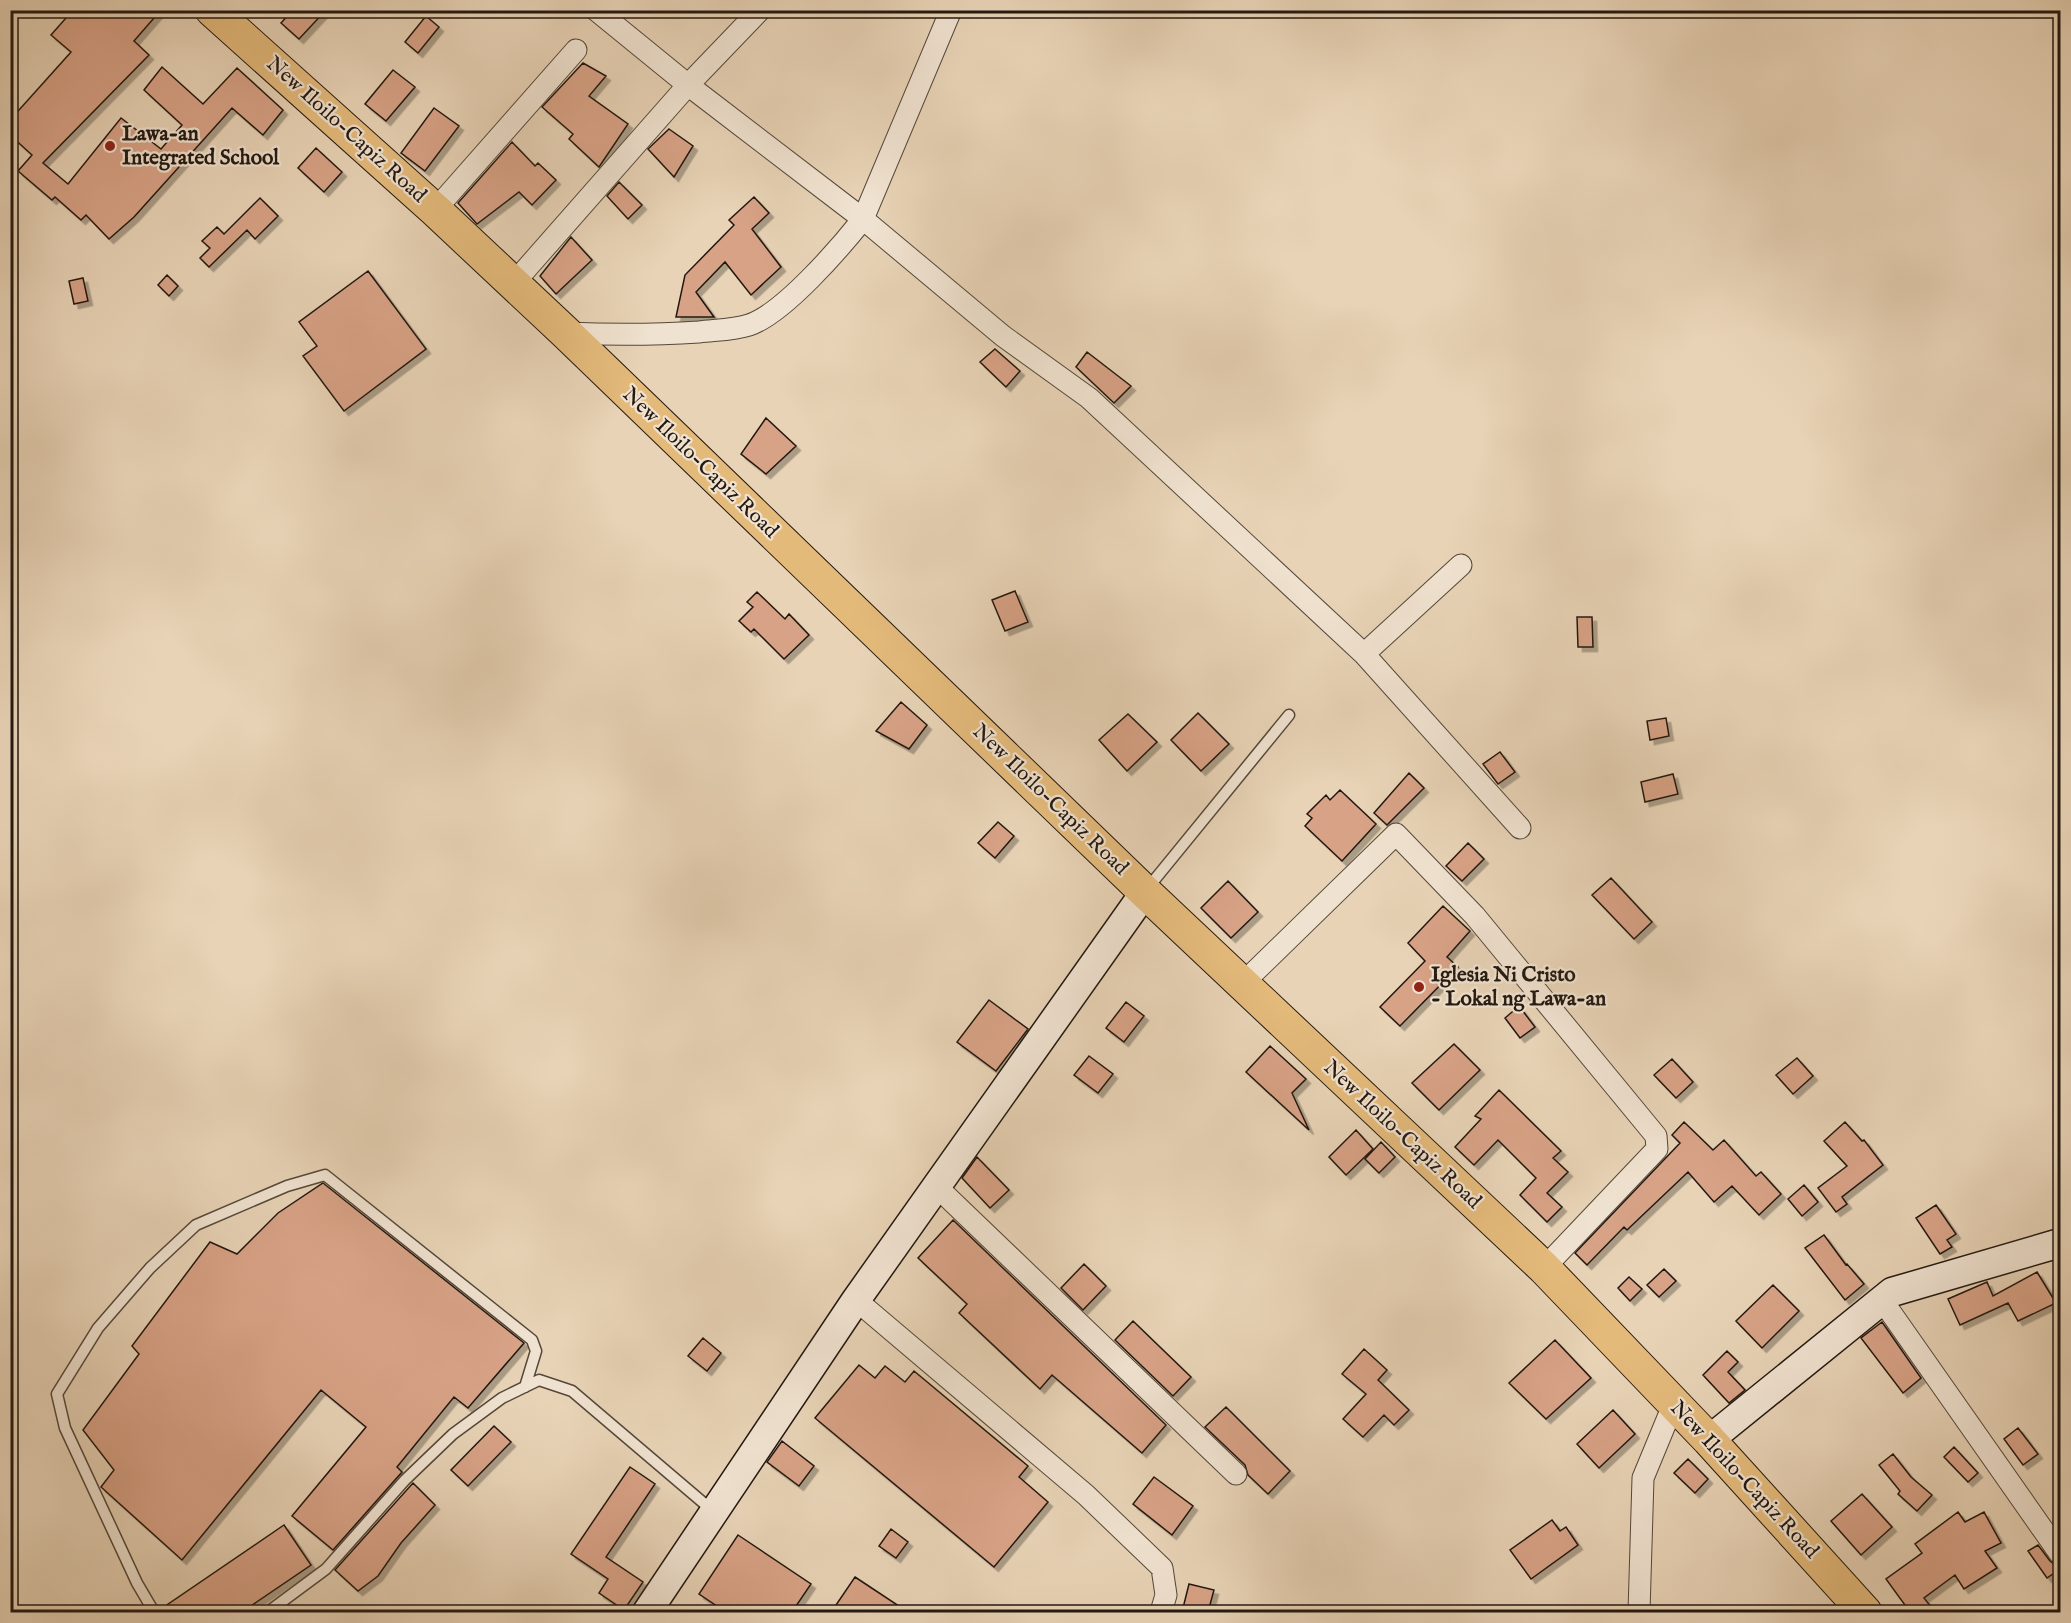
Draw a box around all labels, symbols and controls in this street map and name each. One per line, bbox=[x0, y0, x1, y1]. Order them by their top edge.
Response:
street label: New Iloilo-Capiz Road bbox=[260, 51, 432, 210]
place label: Lawa-an Integrated School bbox=[122, 121, 280, 172]
marker: Lawa-an Integrated School bbox=[103, 139, 117, 153]
street label: New Iloilo-Capiz Road bbox=[616, 382, 784, 545]
street label: New Iloilo-Capiz Road bbox=[966, 719, 1134, 882]
place label: Iglesia Ni Cristo - Lokal ng Lawa-an bbox=[1431, 962, 1606, 1013]
marker: Iglesia Ni Cristo - Lokal ng Lawa-an bbox=[1412, 980, 1426, 994]
street label: New Iloilo-Capiz Road bbox=[1317, 1055, 1487, 1216]
street label: New Iloilo-Capiz Road bbox=[1664, 1395, 1825, 1565]

